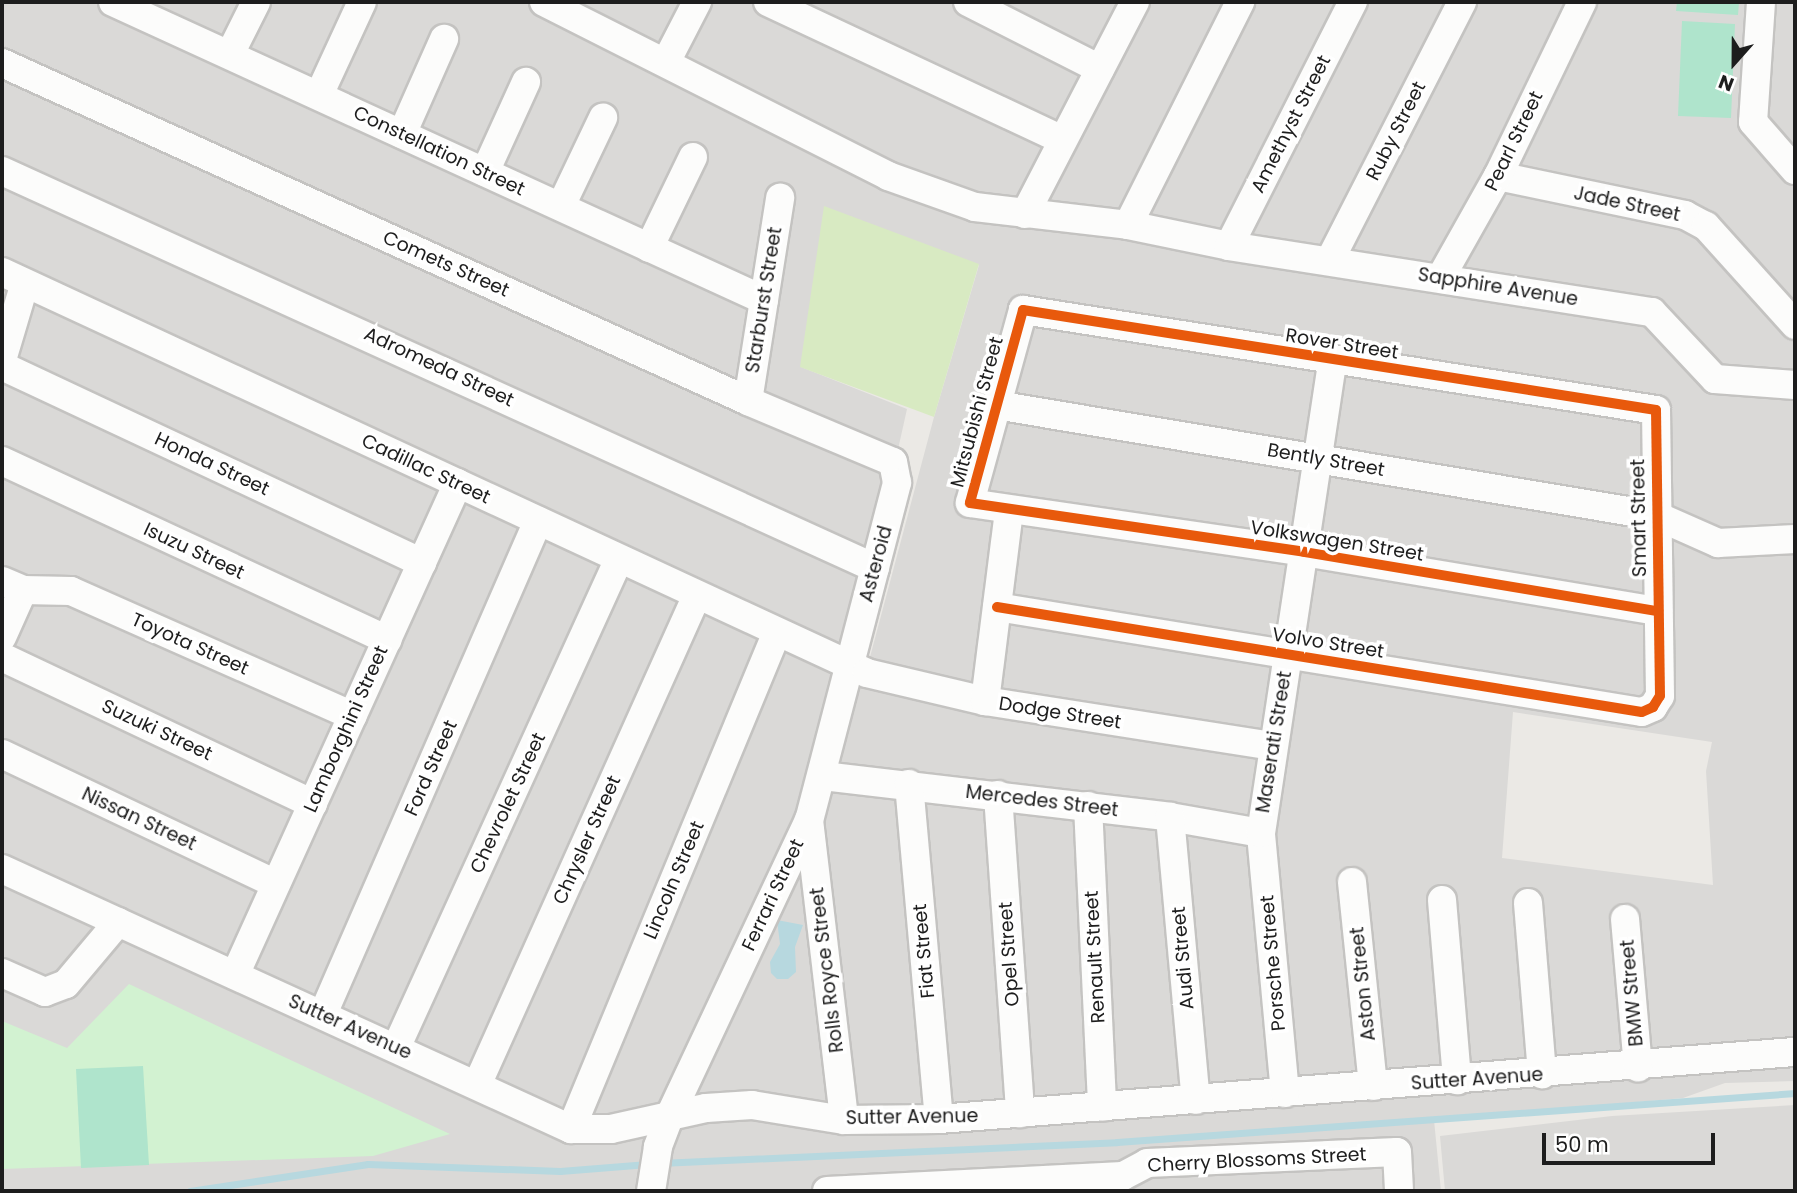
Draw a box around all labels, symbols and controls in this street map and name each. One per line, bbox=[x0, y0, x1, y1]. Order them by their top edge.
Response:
north arrow bbox=[1699, 28, 1769, 98]
street label: Amethyst Street bbox=[1246, 51, 1336, 197]
text: N bbox=[1715, 68, 1738, 98]
street label: Ruby Street bbox=[1361, 78, 1431, 184]
street label: Pearl Street bbox=[1480, 87, 1548, 195]
street label: Constellation Street bbox=[350, 101, 528, 201]
street label: Jade Street bbox=[1572, 182, 1682, 226]
street label: Starburst Street bbox=[741, 225, 787, 375]
street label: Comets Street bbox=[379, 226, 513, 302]
street label: Sapphire Avenue bbox=[1416, 263, 1580, 311]
street label: Adromeda Street bbox=[360, 322, 518, 412]
street label: Rover Street bbox=[1284, 324, 1400, 364]
street label: Mitsubishi Street bbox=[946, 334, 1008, 490]
street label: Honda Street bbox=[151, 427, 273, 501]
street label: Cadillac Street bbox=[358, 429, 494, 509]
street label: Bently Street bbox=[1266, 438, 1386, 482]
street label: Smart Street bbox=[1627, 459, 1651, 577]
street label: Volkswagen Street bbox=[1249, 516, 1425, 566]
street label: Isuzu Street bbox=[140, 518, 248, 584]
street label: Asteroid bbox=[855, 523, 897, 605]
street label: Toyota Street bbox=[128, 608, 252, 680]
street label: Volvo Street bbox=[1270, 623, 1386, 663]
street label: Lamborghini Street bbox=[299, 642, 393, 816]
street label: Maserati Street bbox=[1252, 670, 1296, 814]
street label: Dodge Street bbox=[997, 692, 1123, 734]
street label: Suzuki Street bbox=[98, 694, 216, 766]
street label: Ford Street bbox=[400, 717, 462, 819]
street label: Chevrolet Street bbox=[465, 729, 551, 877]
street label: Chrysler Street bbox=[548, 772, 626, 908]
street label: Mercedes Street bbox=[964, 780, 1120, 822]
street label: Nissan Street bbox=[78, 783, 200, 855]
street label: Lincoln Street bbox=[639, 817, 709, 943]
street label: Ferrari Street bbox=[737, 835, 809, 955]
street label: Rolls Royce Street bbox=[806, 886, 848, 1054]
street label: Renault Street bbox=[1080, 890, 1110, 1024]
street label: Porsche Street bbox=[1256, 894, 1290, 1032]
street label: Opel Street bbox=[994, 901, 1024, 1007]
street label: Fiat Street bbox=[909, 903, 939, 999]
street label: Audi Street bbox=[1167, 906, 1199, 1010]
street label: Aston Street bbox=[1346, 926, 1380, 1042]
street label: BMW Street bbox=[1616, 939, 1648, 1047]
street label: Sutter Avenue bbox=[285, 990, 415, 1064]
street label: Sutter Avenue bbox=[1410, 1063, 1544, 1095]
street label: Sutter Avenue bbox=[846, 1104, 978, 1130]
scale bar bbox=[1545, 1120, 1718, 1164]
text: 50 m bbox=[1555, 1130, 1609, 1159]
street label: Cherry Blossoms Street bbox=[1147, 1143, 1367, 1177]

